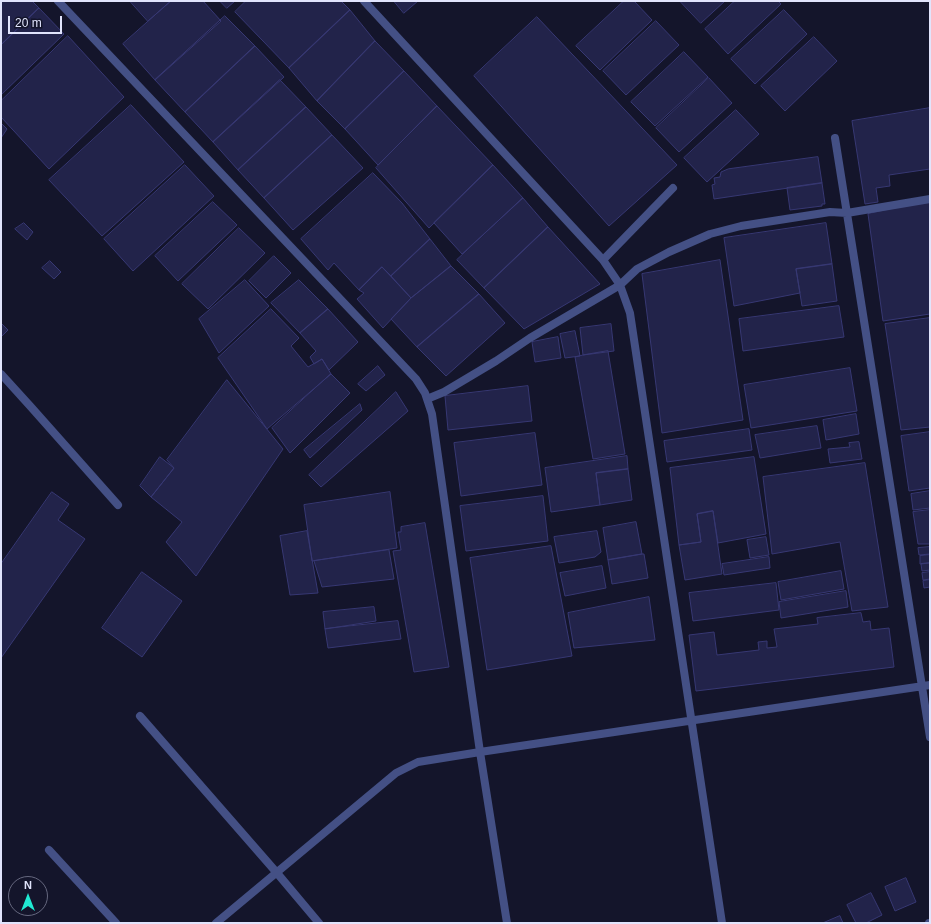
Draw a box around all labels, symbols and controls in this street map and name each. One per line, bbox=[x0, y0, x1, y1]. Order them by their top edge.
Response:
scale bar bbox=[10, 8, 64, 34]
text: 20 m bbox=[15, 16, 42, 30]
north arrow bbox=[8, 876, 48, 916]
text: N bbox=[24, 879, 32, 891]

